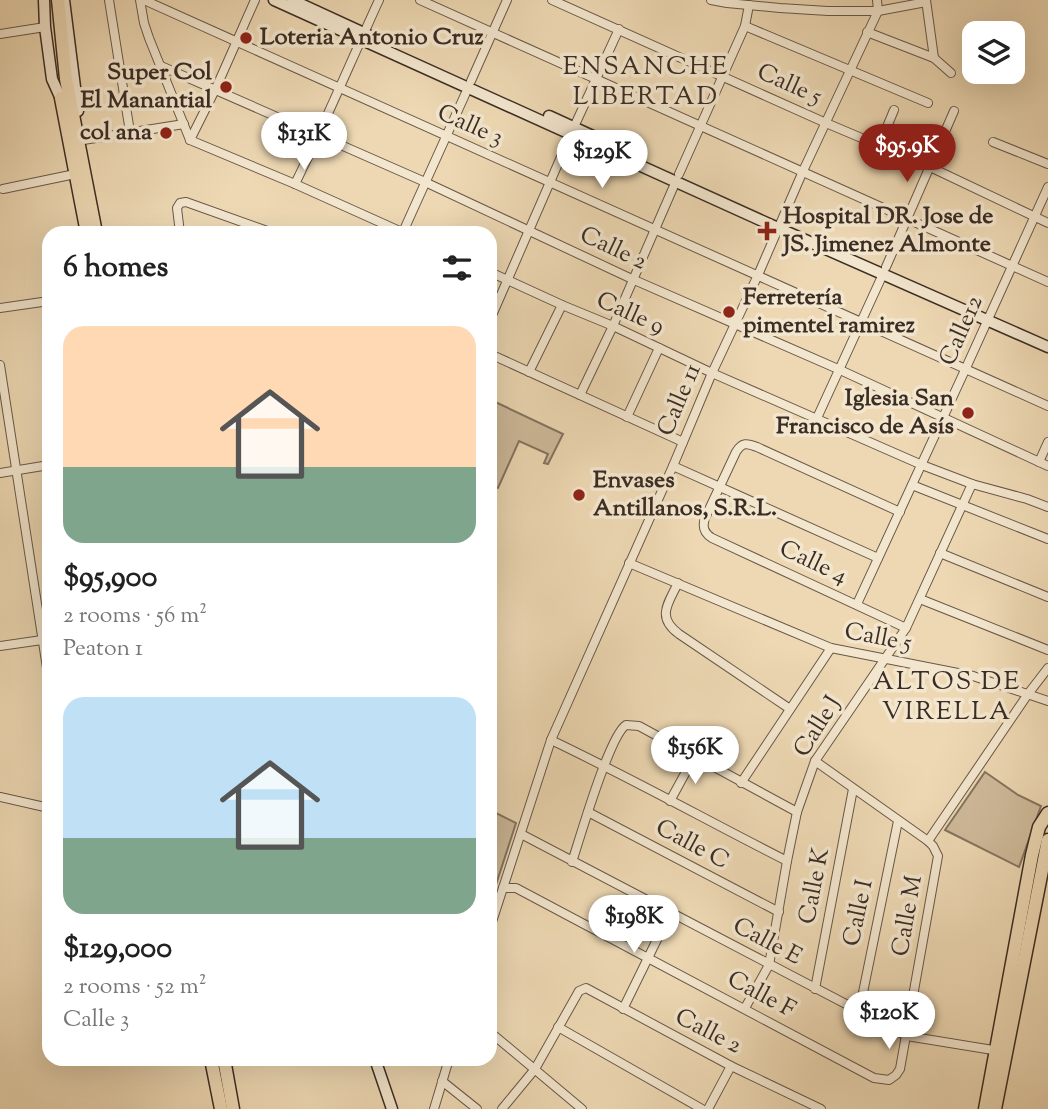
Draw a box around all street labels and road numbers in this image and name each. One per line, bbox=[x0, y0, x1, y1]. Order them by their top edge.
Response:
street label: Calle 5 bbox=[751, 56, 827, 114]
street label: Calle 3 bbox=[431, 96, 509, 156]
street label: Calle 2 bbox=[574, 219, 652, 279]
street label: Calle 9 bbox=[591, 284, 669, 344]
street label: Calle12 bbox=[932, 290, 992, 372]
street label: Calle 11 bbox=[650, 358, 710, 442]
street label: Calle 4 bbox=[773, 532, 853, 594]
street label: Calle 5 bbox=[842, 615, 914, 661]
street label: Calle J bbox=[786, 690, 850, 764]
street label: Calle C bbox=[649, 811, 735, 879]
street label: Calle K bbox=[791, 845, 839, 927]
street label: Calle M bbox=[884, 873, 932, 959]
street label: Calle I bbox=[835, 876, 883, 950]
street label: Calle E bbox=[726, 910, 808, 975]
street label: Calle F bbox=[721, 963, 801, 1027]
street label: Calle 2 bbox=[669, 1001, 747, 1063]

